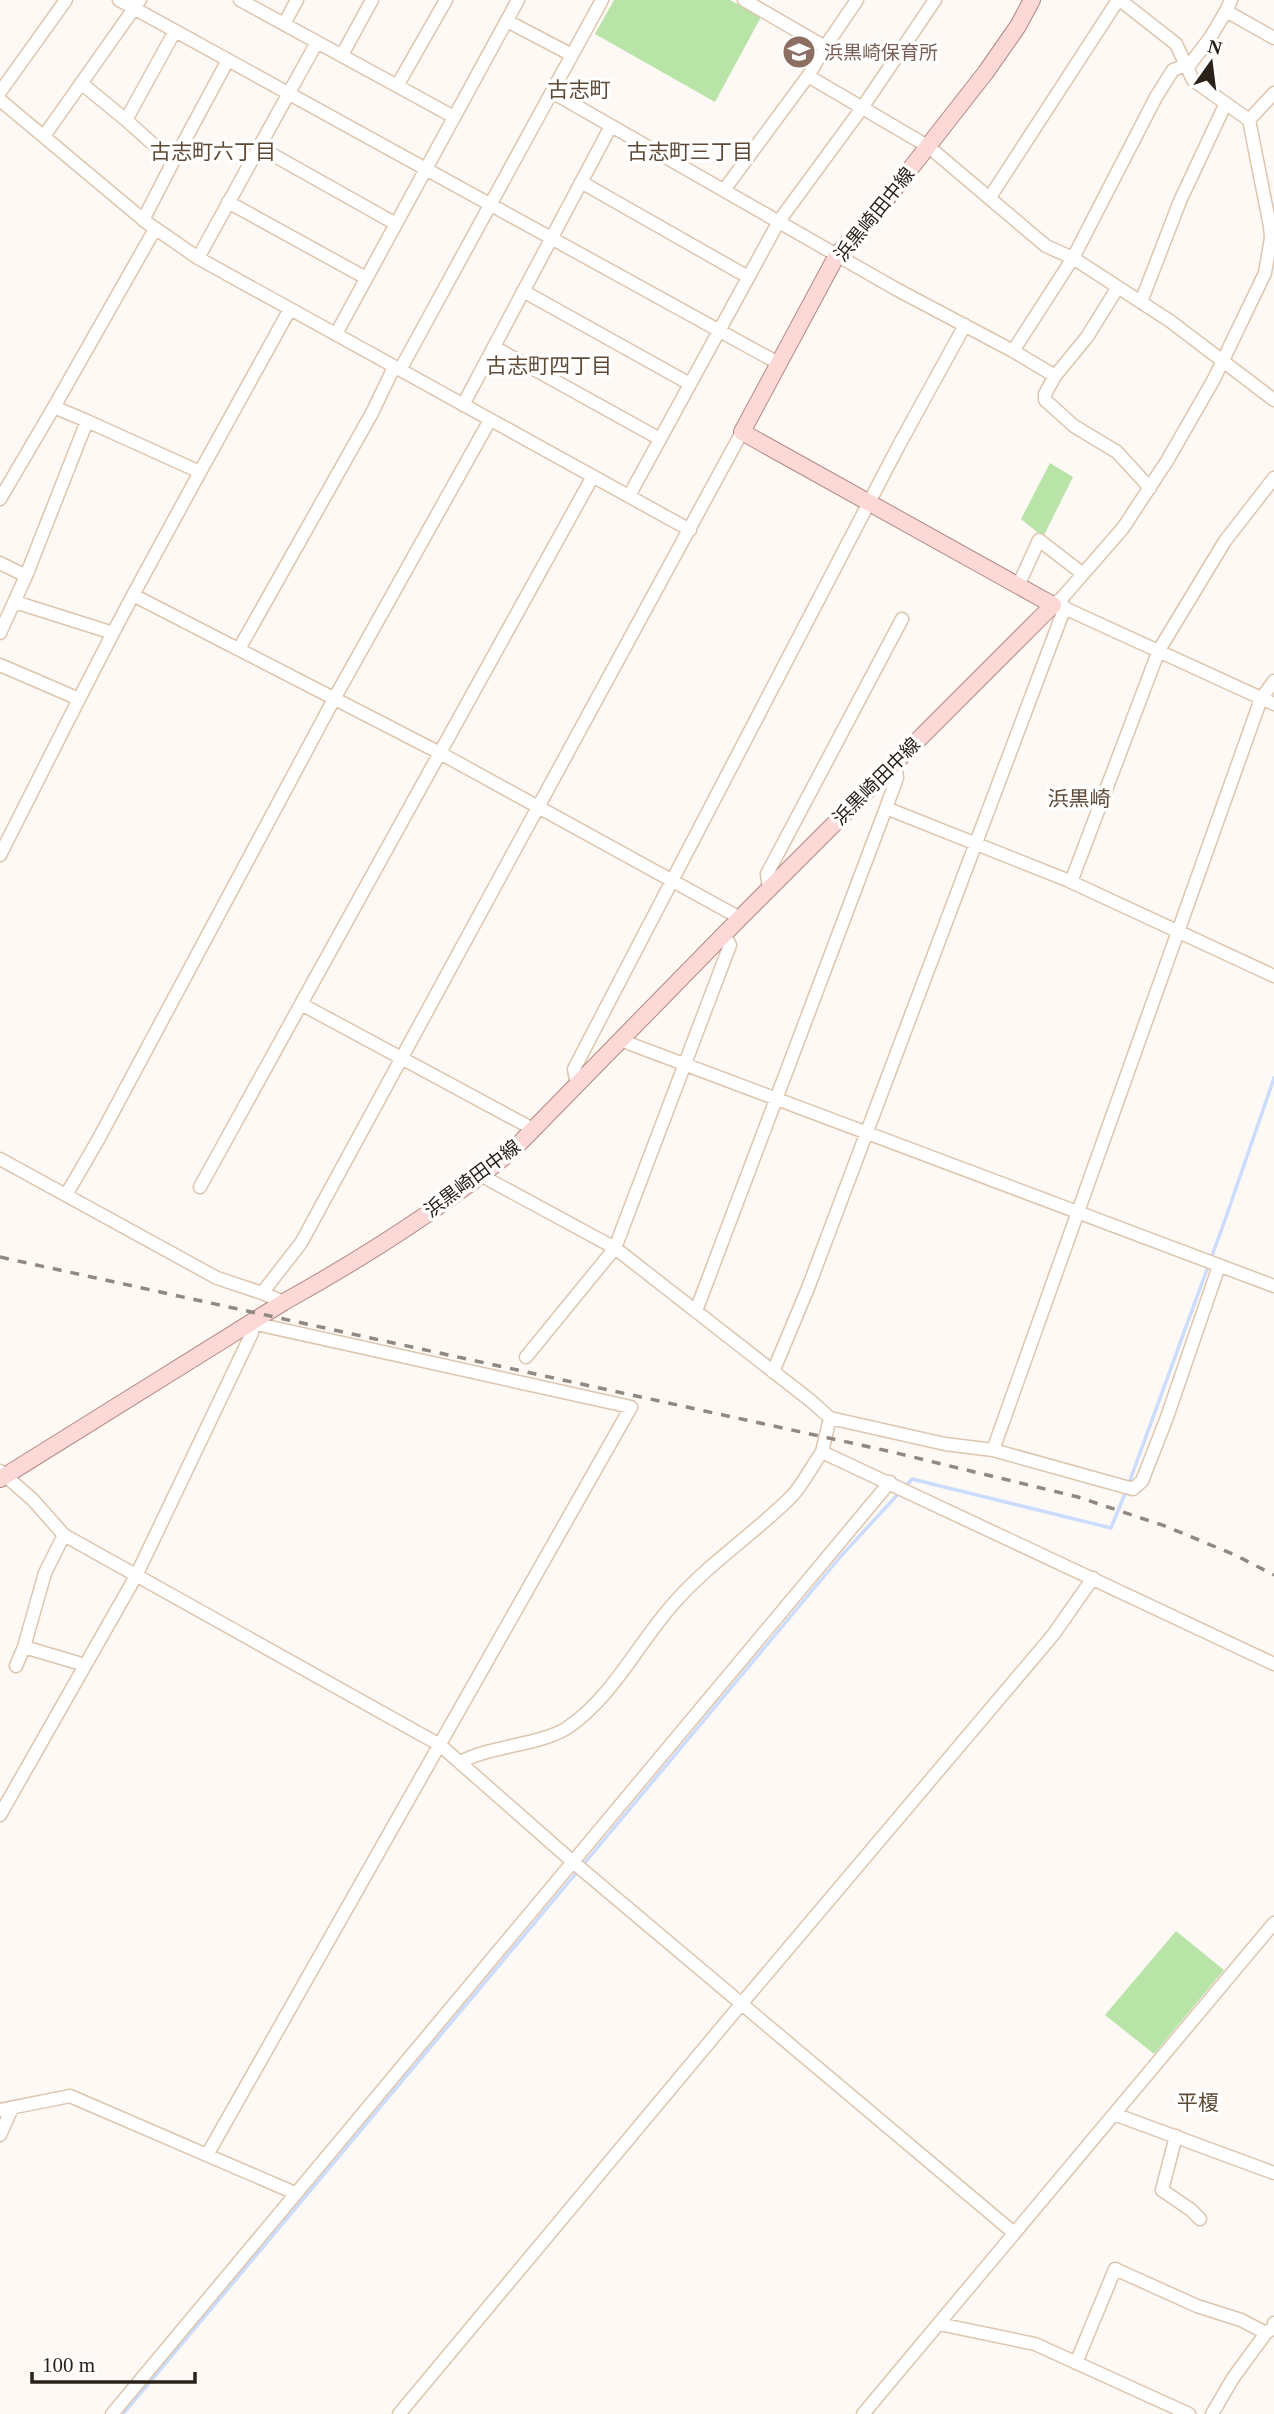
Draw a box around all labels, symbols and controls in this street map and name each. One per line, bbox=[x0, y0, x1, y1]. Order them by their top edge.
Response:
north arrow bbox=[1176, 28, 1246, 98]
school or university icon: 浜黒崎保育所 bbox=[780, 33, 818, 71]
text: N bbox=[1206, 35, 1224, 59]
place label: 浜黒崎保育所 bbox=[824, 42, 938, 63]
district label: 古志町 bbox=[548, 78, 611, 102]
district label: 古志町六丁目 bbox=[150, 140, 276, 164]
district label: 古志町三丁目 bbox=[627, 140, 753, 164]
street label: 浜黒崎田中線 bbox=[830, 163, 918, 265]
district label: 古志町四丁目 bbox=[486, 354, 612, 378]
street label: 浜黒崎田中線 bbox=[829, 734, 924, 829]
district label: 浜黒崎 bbox=[1048, 787, 1111, 811]
street label: 浜黒崎田中線 bbox=[420, 1136, 524, 1221]
district label: 平榎 bbox=[1177, 2091, 1219, 2115]
scale bar bbox=[32, 2340, 194, 2384]
text: 100 m bbox=[42, 2353, 95, 2377]

